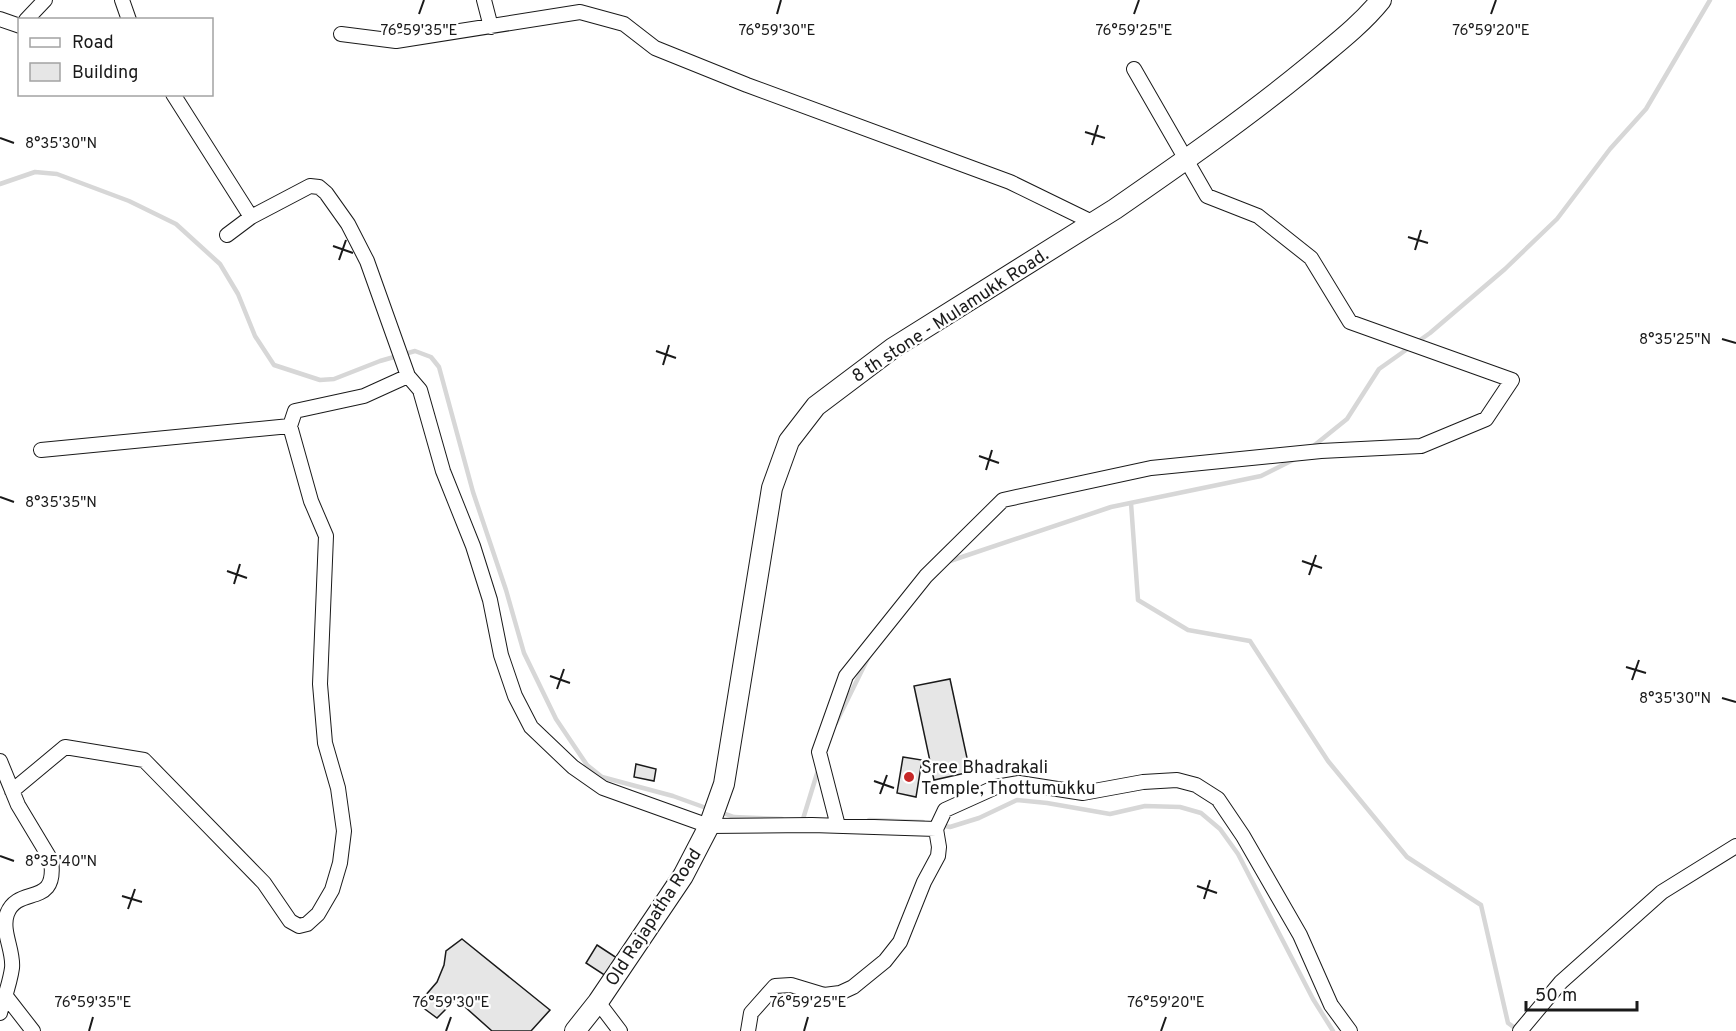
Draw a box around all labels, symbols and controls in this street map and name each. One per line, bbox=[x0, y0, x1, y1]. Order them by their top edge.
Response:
legend bbox=[18, 18, 213, 96]
text: 76°59'35"E bbox=[381, 22, 457, 41]
text: 76°59'30"E bbox=[738, 22, 816, 41]
text: 76°59'25"E bbox=[1095, 22, 1173, 41]
text: 76°59'20"E bbox=[1452, 22, 1530, 41]
text: Road bbox=[72, 32, 114, 55]
text: Building bbox=[72, 62, 138, 85]
text: 8°35'30"N bbox=[25, 135, 97, 154]
street label: 8 th stone - Mulamukk Road. bbox=[848, 244, 1054, 389]
text: 8°35'25"N bbox=[1639, 331, 1711, 350]
text: 8°35'35"N bbox=[25, 494, 97, 513]
text: 8°35'30"N bbox=[1639, 690, 1711, 709]
place label: Sree Bhadrakali Temple, Thottumukku bbox=[921, 757, 1096, 801]
marker: Sree Bhadrakali Temple, Thottumukku bbox=[902, 770, 916, 784]
street label: Old Rajapatha Road bbox=[601, 844, 707, 991]
text: 8°35'40"N bbox=[25, 853, 97, 872]
scale bar bbox=[1526, 974, 1637, 1012]
text: 50 m bbox=[1535, 985, 1577, 1008]
text: 76°59'35"E bbox=[55, 994, 131, 1013]
text: 76°59'30"E bbox=[412, 994, 490, 1013]
text: 76°59'25"E bbox=[769, 994, 847, 1013]
text: 76°59'20"E bbox=[1127, 994, 1205, 1013]

